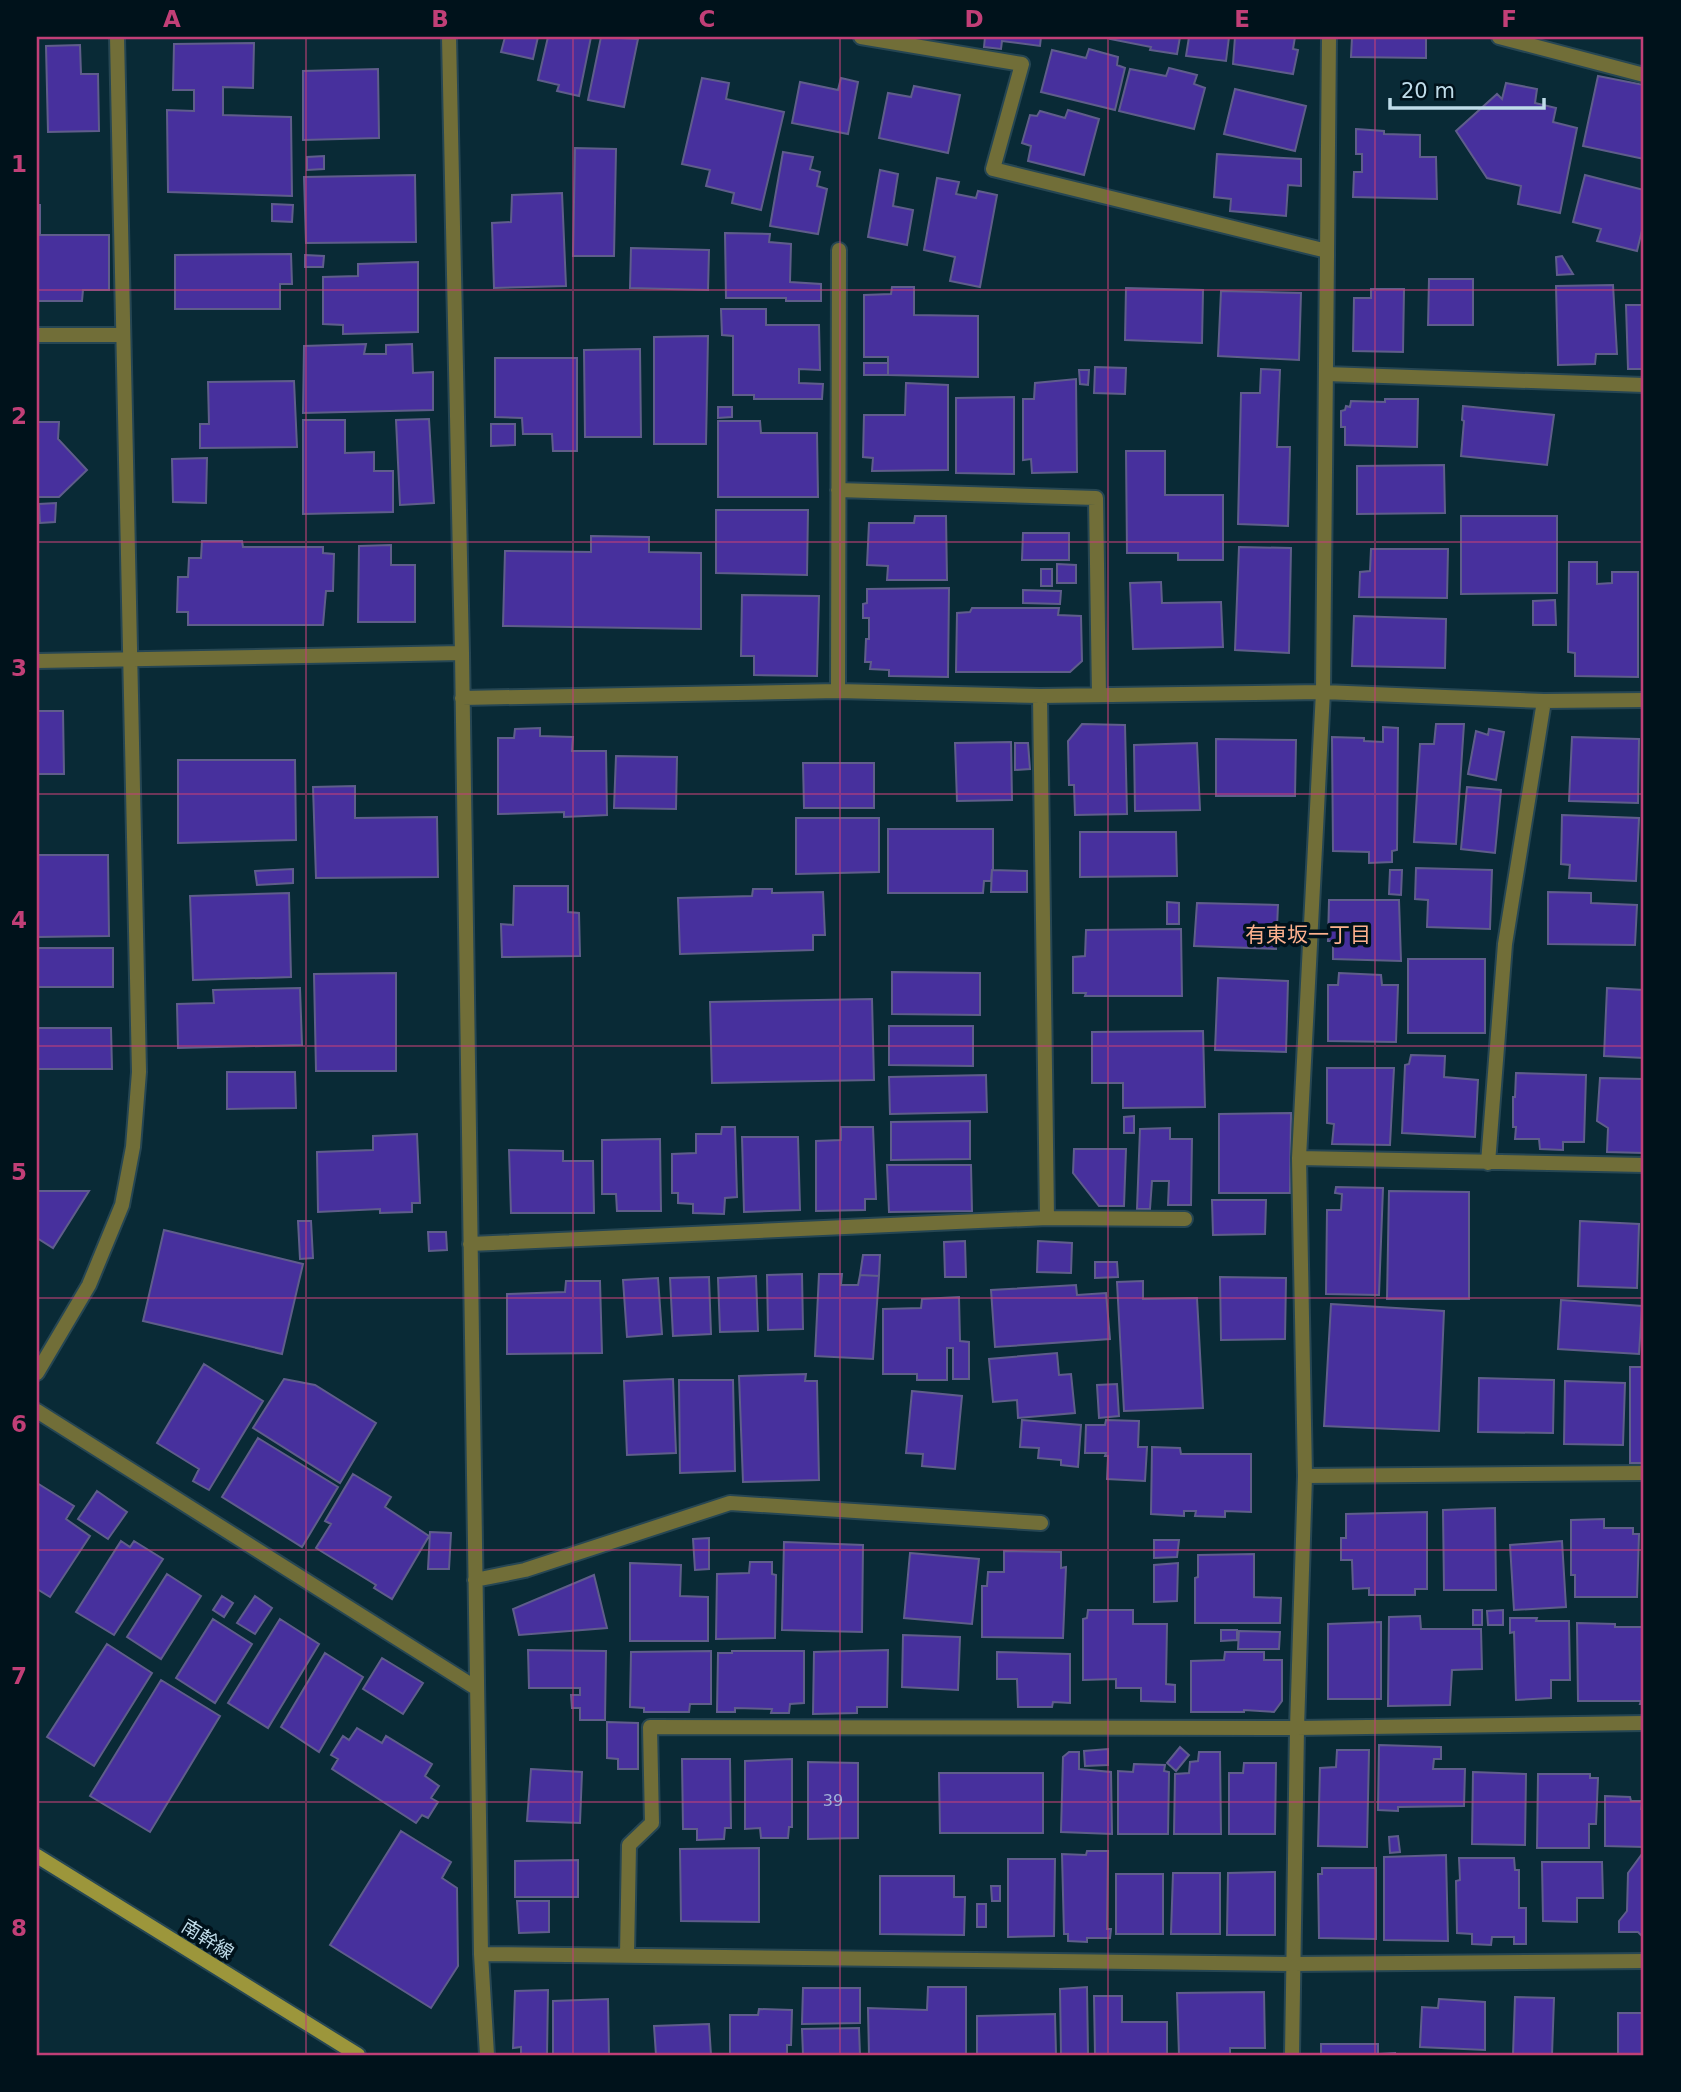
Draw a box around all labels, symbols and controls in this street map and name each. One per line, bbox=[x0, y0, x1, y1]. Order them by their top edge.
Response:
text: A bbox=[163, 6, 181, 32]
text: B bbox=[431, 6, 449, 32]
text: C bbox=[699, 6, 715, 32]
text: D bbox=[964, 6, 984, 32]
text: E bbox=[1234, 6, 1250, 32]
text: F bbox=[1501, 6, 1517, 32]
scale bar bbox=[1390, 66, 1544, 110]
text: 20 m bbox=[1401, 79, 1455, 103]
text: 1 bbox=[11, 151, 27, 177]
text: 2 bbox=[11, 403, 27, 429]
text: 3 bbox=[11, 655, 27, 681]
text: 4 bbox=[11, 907, 27, 933]
district label: 有東坂一丁目 bbox=[1245, 923, 1371, 947]
text: 5 bbox=[11, 1159, 27, 1185]
text: 6 bbox=[11, 1411, 27, 1437]
text: 7 bbox=[11, 1663, 27, 1689]
house number: 39 bbox=[823, 1791, 843, 1810]
text: 8 bbox=[11, 1915, 27, 1941]
street label: 南幹線 bbox=[178, 1915, 238, 1963]

